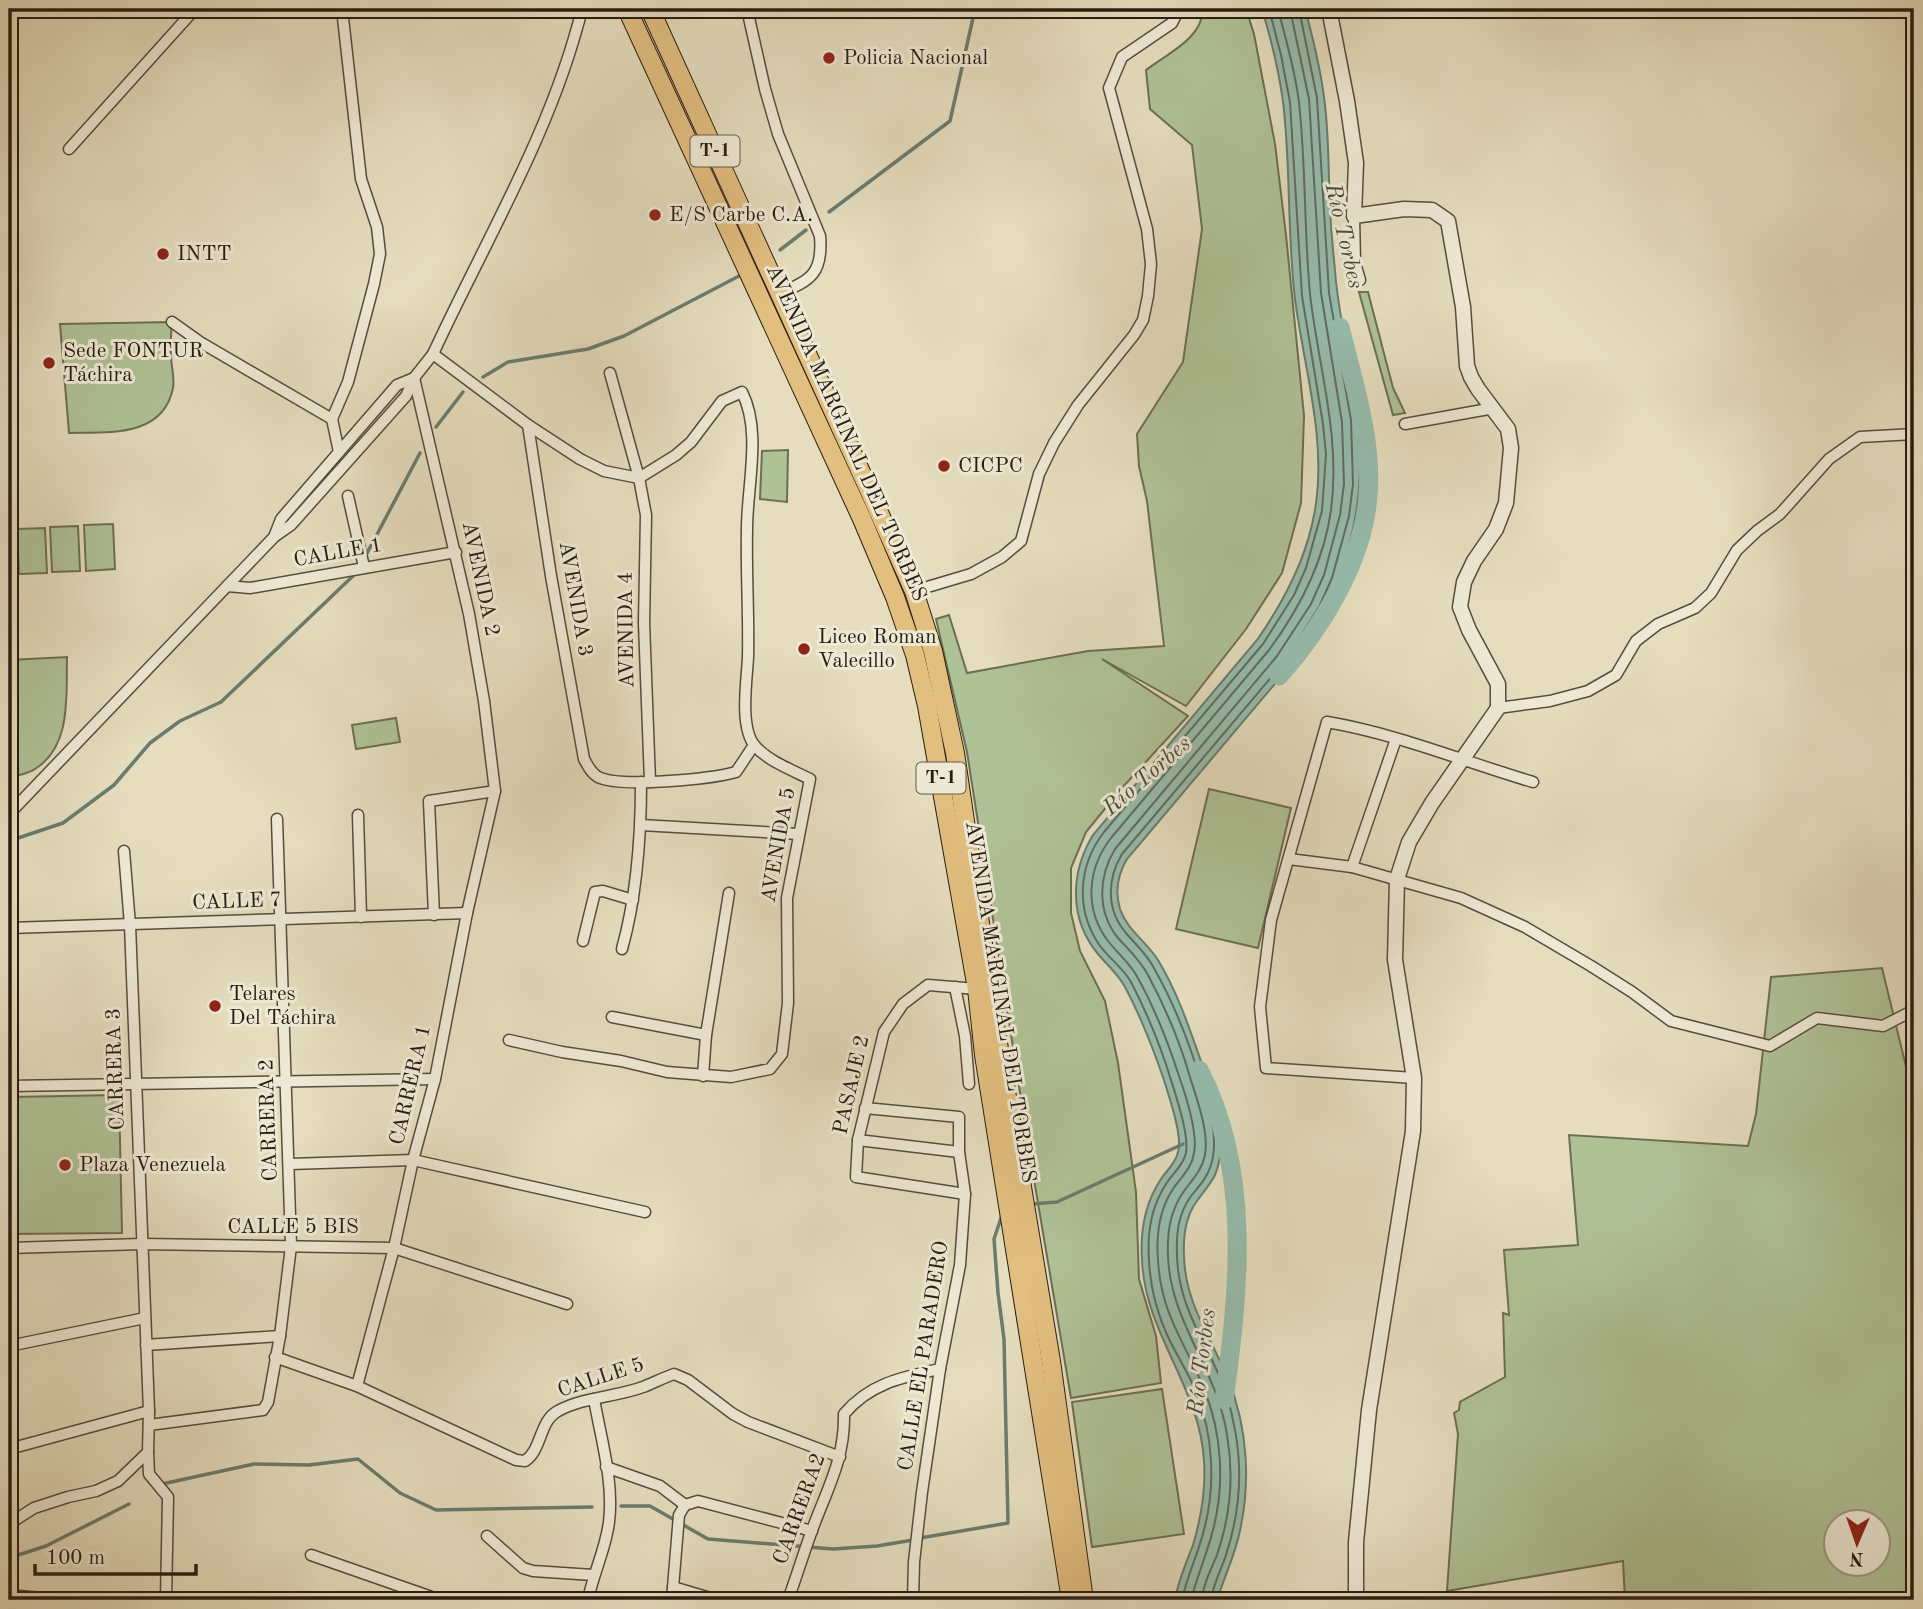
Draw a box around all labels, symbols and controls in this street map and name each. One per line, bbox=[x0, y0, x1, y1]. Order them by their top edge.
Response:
place label: Policia Nacional bbox=[843, 48, 989, 69]
marker: Policia Nacional bbox=[821, 50, 837, 66]
road number: T-1 bbox=[690, 136, 740, 167]
water label: Río Torbes bbox=[1320, 180, 1367, 291]
place label: E/S Carbe C.A. bbox=[669, 205, 813, 226]
marker: E/S Carbe C.A. bbox=[647, 207, 663, 223]
place label: INTT bbox=[177, 244, 231, 265]
marker: INTT bbox=[155, 246, 171, 262]
street label: AVENIDA MARGINAL DEL TORBES bbox=[762, 262, 930, 604]
place label: Sede FONTUR Táchira bbox=[63, 341, 204, 386]
marker: Sede FONTUR Táchira bbox=[41, 355, 57, 371]
place label: CICPC bbox=[958, 456, 1023, 477]
marker: CICPC bbox=[936, 458, 952, 474]
street label: AVENIDA 2 bbox=[458, 520, 502, 638]
street label: CALLE 1 bbox=[292, 535, 384, 571]
street label: AVENIDA 3 bbox=[555, 540, 595, 658]
street label: AVENIDA 4 bbox=[615, 571, 639, 689]
place label: Liceo Roman Valecillo bbox=[818, 627, 937, 672]
marker: Liceo Roman Valecillo bbox=[796, 641, 812, 657]
water label: Río Torbes bbox=[1098, 732, 1195, 821]
road number: T-1 bbox=[916, 762, 965, 793]
street label: AVENIDA 5 bbox=[759, 786, 799, 904]
street label: AVENIDA MARGINAL DEL TORBES bbox=[961, 820, 1039, 1184]
street label: CALLE 7 bbox=[192, 890, 282, 914]
place label: Telares Del Táchira bbox=[229, 984, 336, 1029]
marker: Telares Del Táchira bbox=[207, 998, 223, 1014]
street label: CARRERA 3 bbox=[103, 1007, 129, 1131]
street label: CARRERA 1 bbox=[387, 1023, 435, 1147]
street label: PASAJE 2 bbox=[830, 1033, 874, 1137]
street label: CARRERA 2 bbox=[256, 1058, 282, 1182]
place label: Plaza Venezuela bbox=[79, 1155, 226, 1176]
marker: Plaza Venezuela bbox=[57, 1157, 73, 1173]
street label: CALLE 5 BIS bbox=[227, 1217, 359, 1238]
street label: CALLE EL PARADERO bbox=[895, 1240, 953, 1472]
water label: Río Torbes bbox=[1184, 1307, 1220, 1418]
street label: CALLE 5 bbox=[555, 1354, 647, 1402]
street label: CARRERA2 bbox=[770, 1451, 830, 1567]
north arrow bbox=[1822, 1508, 1892, 1578]
scale bar bbox=[35, 1532, 196, 1576]
text: 100 m bbox=[46, 1548, 105, 1569]
text: N bbox=[1848, 1548, 1864, 1567]

